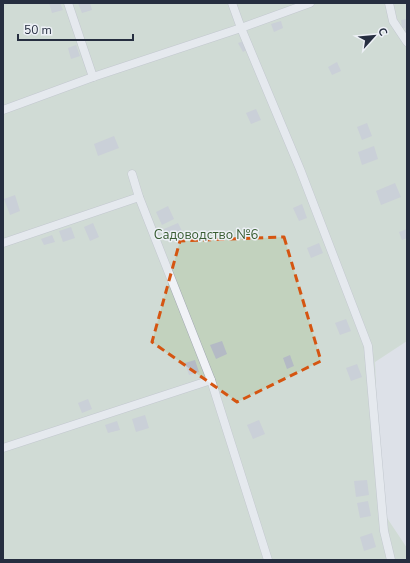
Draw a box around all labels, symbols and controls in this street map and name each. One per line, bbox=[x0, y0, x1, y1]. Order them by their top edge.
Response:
scale bar bbox=[18, 16, 133, 42]
north arrow bbox=[354, 16, 394, 56]
text: 50 m bbox=[24, 22, 52, 38]
text: С bbox=[374, 25, 391, 39]
park label: Садоводство №6 bbox=[154, 226, 258, 244]

